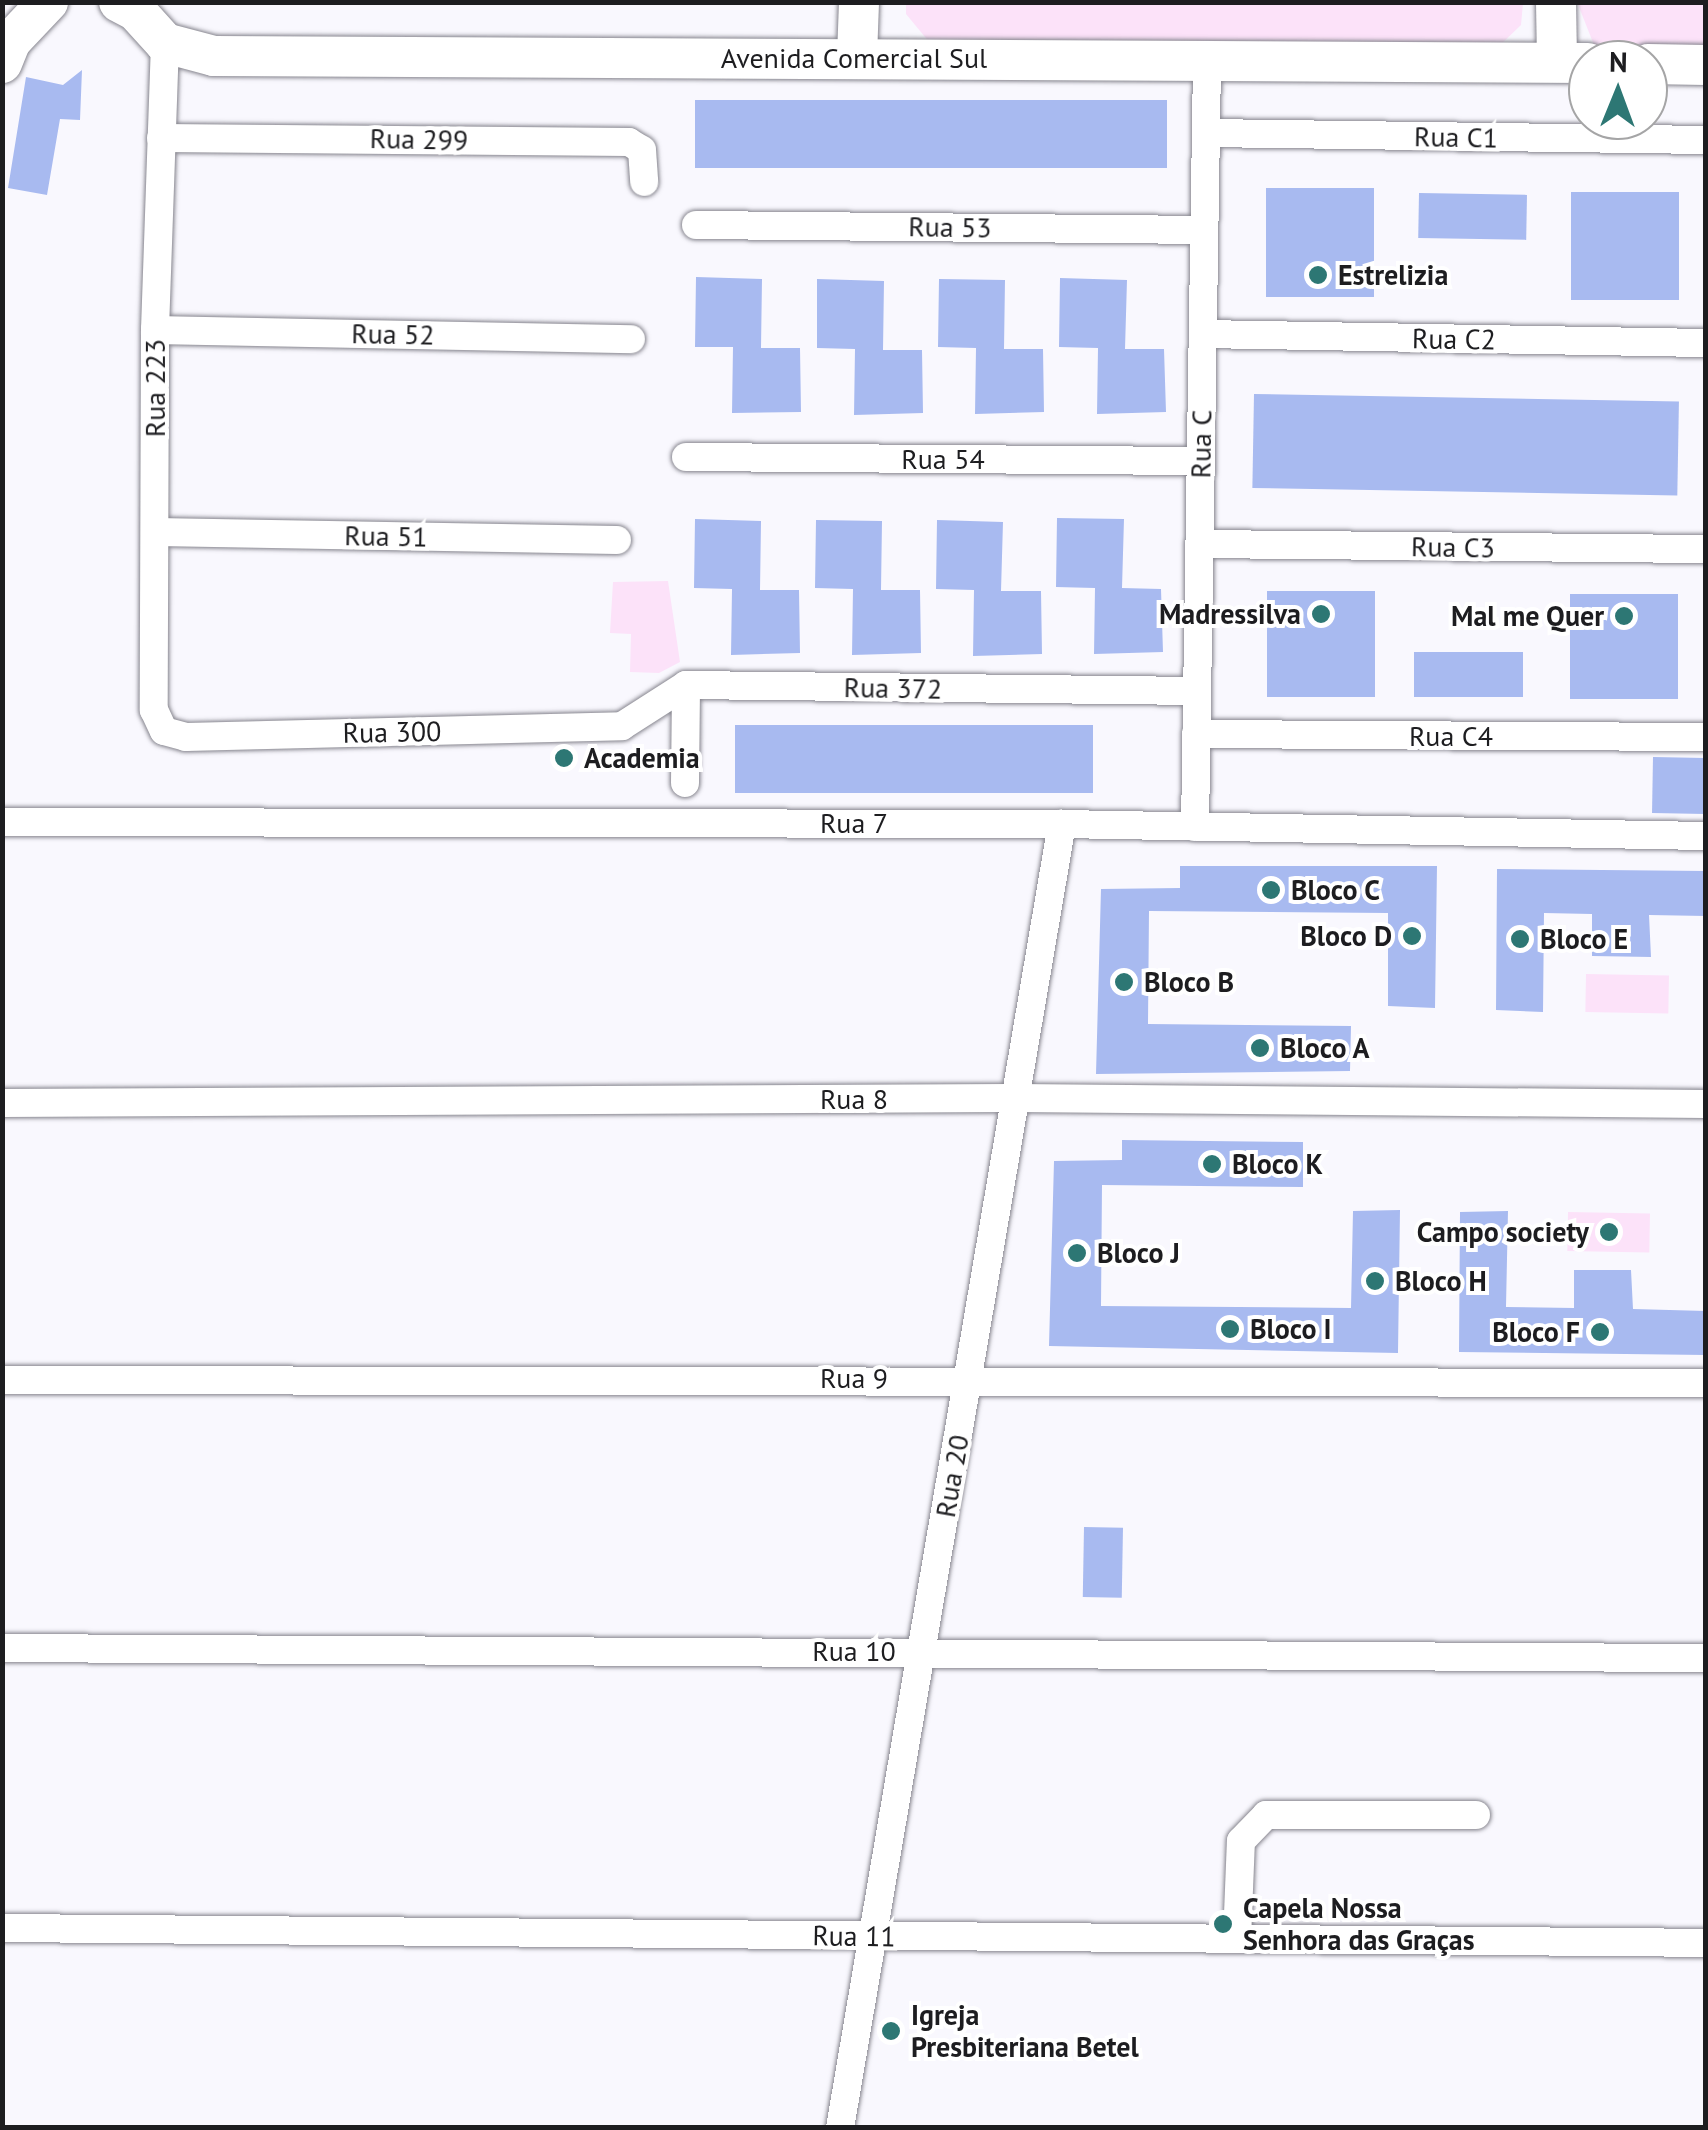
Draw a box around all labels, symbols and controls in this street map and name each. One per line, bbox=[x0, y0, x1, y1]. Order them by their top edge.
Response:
north arrow bbox=[1568, 40, 1668, 140]
street label: Avenida Comercial Sul bbox=[721, 41, 987, 75]
text: N bbox=[1609, 43, 1628, 80]
street label: Rua C1 bbox=[1414, 119, 1498, 155]
street label: Rua 299 bbox=[369, 121, 469, 157]
street label: Rua 53 bbox=[908, 209, 992, 245]
place label: Estrelizia bbox=[1338, 258, 1448, 292]
marker: Estrelizia bbox=[1307, 264, 1329, 286]
street label: Rua 52 bbox=[351, 316, 435, 352]
street label: Rua C2 bbox=[1412, 321, 1496, 357]
street label: Rua 223 bbox=[138, 339, 172, 437]
street label: Rua C bbox=[1184, 409, 1218, 479]
street label: Rua 54 bbox=[901, 442, 985, 476]
street label: Rua 51 bbox=[344, 518, 428, 554]
street label: Rua C3 bbox=[1411, 529, 1495, 565]
place label: Madressilva bbox=[1159, 597, 1301, 631]
place label: Mal me Quer bbox=[1451, 599, 1604, 633]
marker: Madressilva bbox=[1310, 603, 1332, 625]
marker: Mal me Quer bbox=[1613, 605, 1635, 627]
street label: Rua 372 bbox=[843, 670, 943, 706]
street label: Rua 300 bbox=[342, 714, 442, 750]
street label: Rua C4 bbox=[1409, 719, 1493, 753]
place label: Academia bbox=[584, 741, 700, 775]
marker: Academia bbox=[553, 747, 575, 769]
street label: Rua 7 bbox=[820, 806, 888, 840]
place label: Bloco C bbox=[1291, 873, 1380, 907]
marker: Bloco C bbox=[1260, 879, 1282, 901]
place label: Bloco D bbox=[1300, 919, 1392, 953]
place label: Bloco E bbox=[1540, 922, 1628, 956]
marker: Bloco D bbox=[1401, 925, 1423, 947]
marker: Bloco E bbox=[1509, 928, 1531, 950]
place label: Bloco B bbox=[1144, 965, 1234, 999]
marker: Bloco B bbox=[1113, 971, 1135, 993]
place label: Bloco A bbox=[1280, 1031, 1371, 1065]
marker: Bloco A bbox=[1249, 1037, 1271, 1059]
street label: Rua 8 bbox=[820, 1082, 888, 1116]
place label: Bloco K bbox=[1232, 1147, 1323, 1181]
marker: Bloco K bbox=[1201, 1153, 1223, 1175]
place label: Campo society bbox=[1417, 1215, 1589, 1249]
marker: Campo society bbox=[1598, 1221, 1620, 1243]
place label: Bloco J bbox=[1097, 1236, 1180, 1270]
marker: Bloco J bbox=[1066, 1242, 1088, 1264]
place label: Bloco H bbox=[1395, 1264, 1487, 1298]
marker: Bloco H bbox=[1364, 1270, 1386, 1292]
place label: Bloco I bbox=[1250, 1312, 1332, 1346]
place label: Bloco F bbox=[1492, 1315, 1580, 1349]
marker: Bloco I bbox=[1219, 1318, 1241, 1340]
marker: Bloco F bbox=[1589, 1321, 1611, 1343]
street label: Rua 9 bbox=[820, 1361, 888, 1395]
street label: Rua 20 bbox=[928, 1432, 976, 1520]
street label: Rua 10 bbox=[812, 1634, 896, 1668]
place label: Capela Nossa Senhora das Graças bbox=[1243, 1891, 1475, 1957]
marker: Capela Nossa Senhora das Graças bbox=[1212, 1913, 1234, 1935]
street label: Rua 11 bbox=[812, 1918, 896, 1954]
place label: Igreja Presbiteriana Betel bbox=[911, 1998, 1139, 2064]
marker: Igreja Presbiteriana Betel bbox=[880, 2020, 902, 2042]

